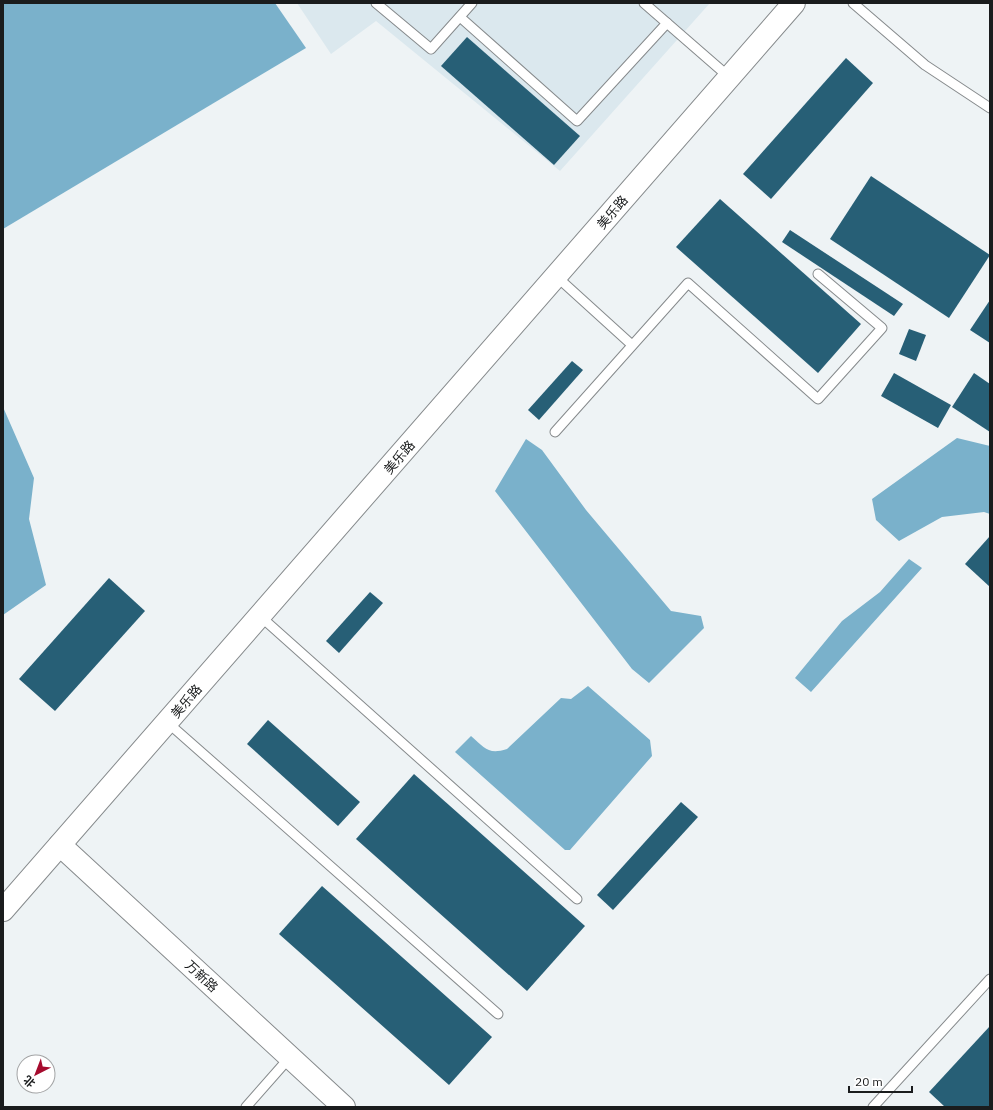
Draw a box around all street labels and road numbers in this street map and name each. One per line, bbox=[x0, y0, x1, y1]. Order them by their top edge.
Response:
street label: 美乐路 bbox=[593, 192, 632, 233]
street label: 美乐路 bbox=[380, 437, 419, 478]
street label: 美乐路 bbox=[167, 681, 206, 722]
street label: 万新路 bbox=[182, 957, 222, 996]

